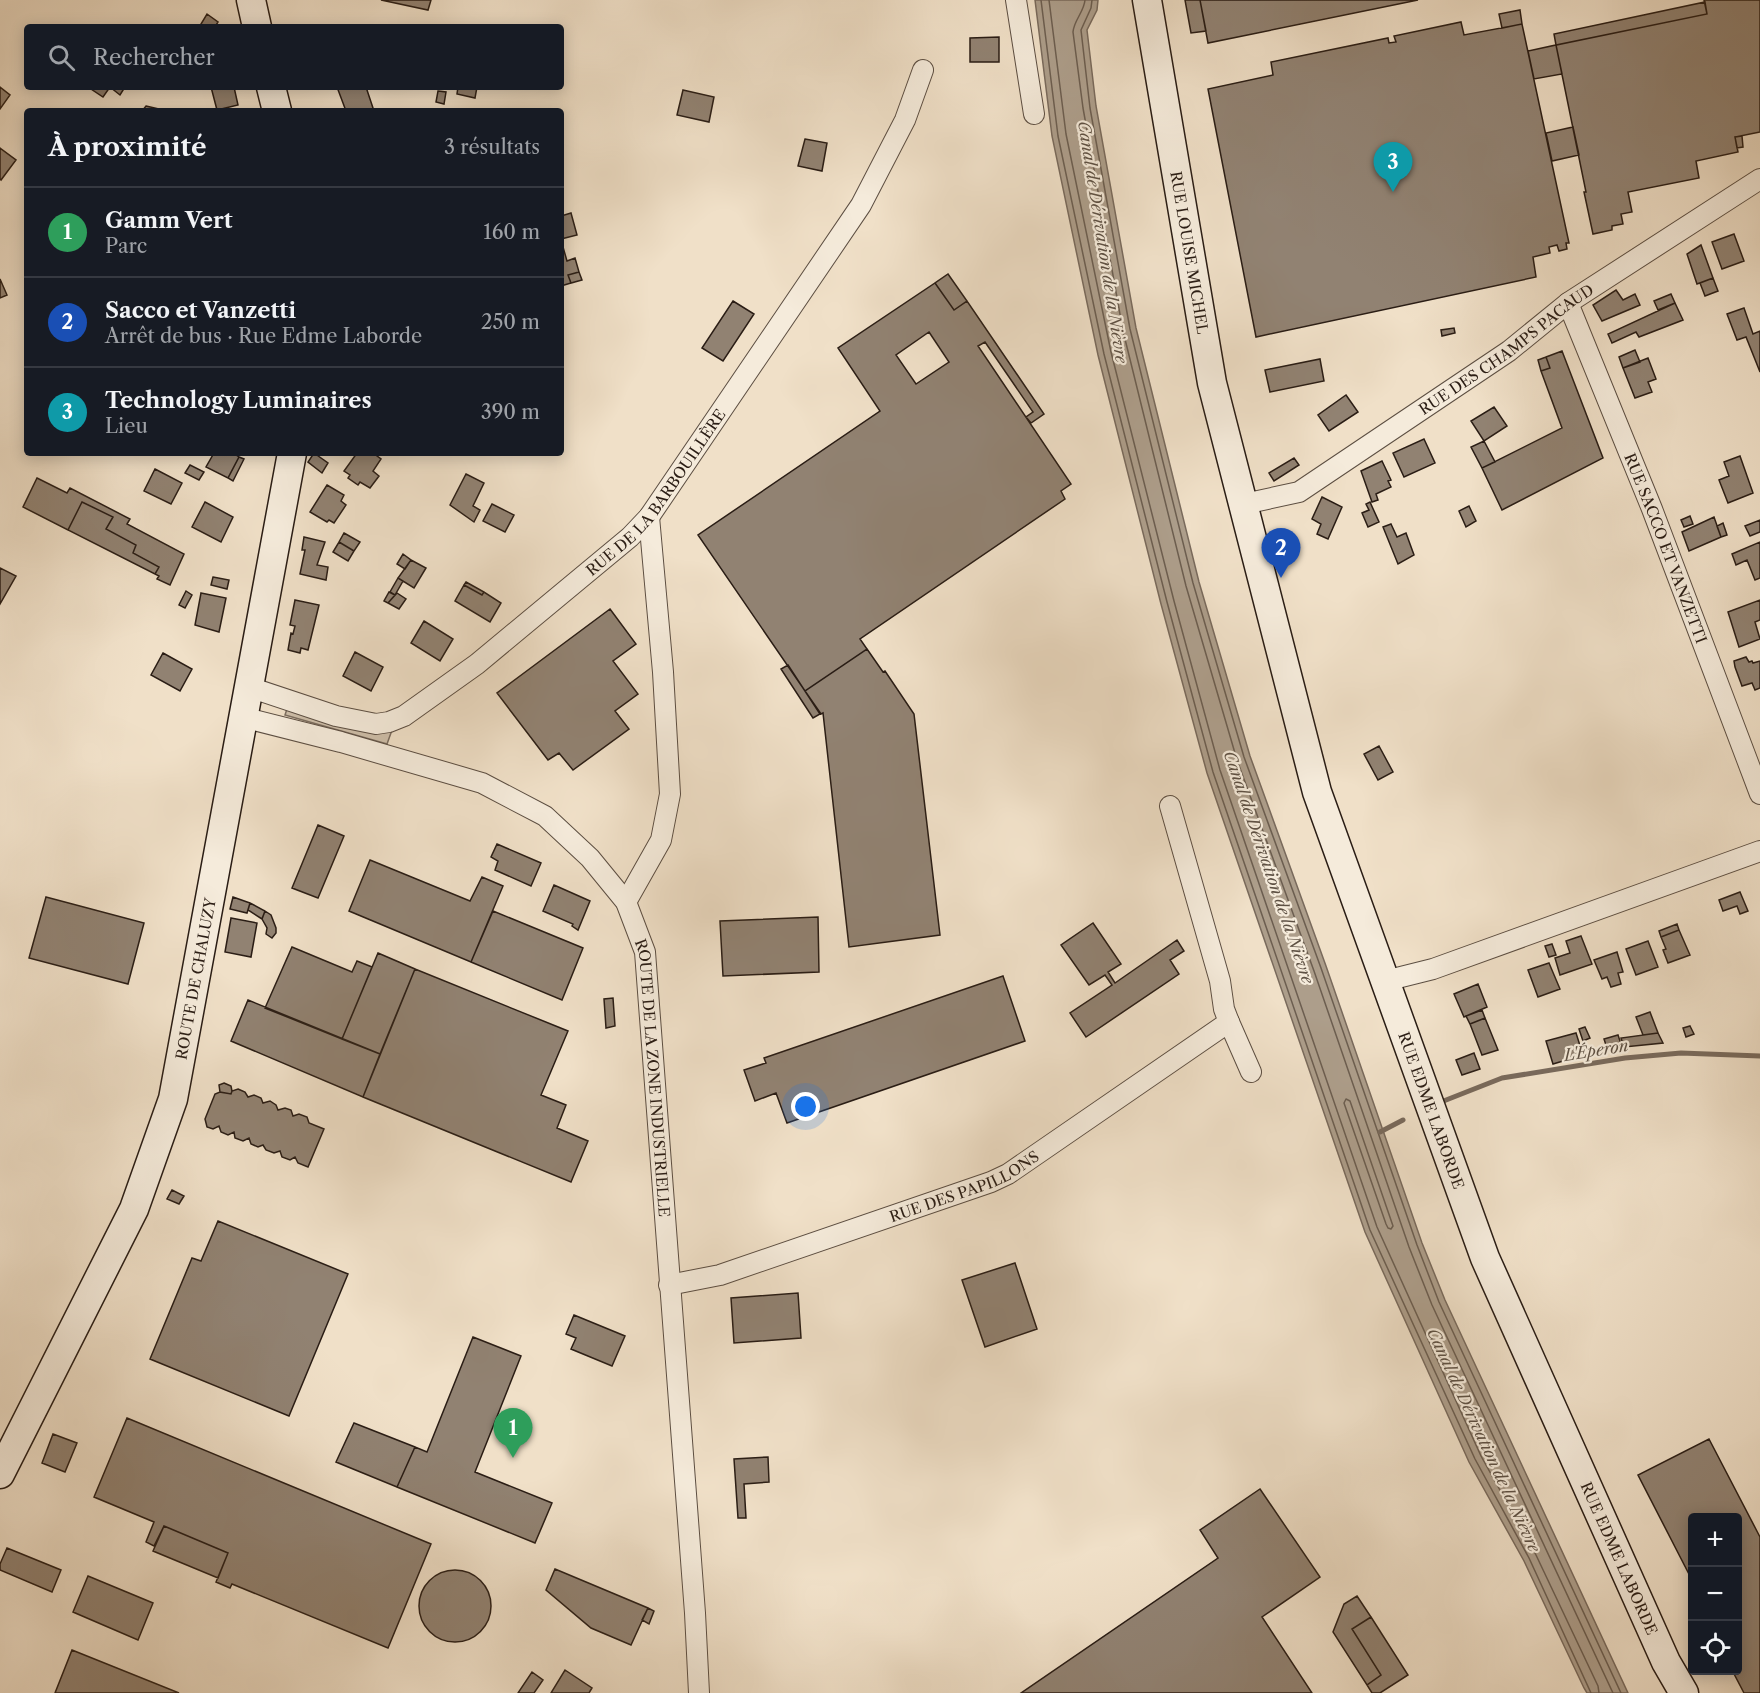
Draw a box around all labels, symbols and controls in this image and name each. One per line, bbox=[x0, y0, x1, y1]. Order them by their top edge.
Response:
search box bbox=[24, 24, 564, 90]
icon: search bbox=[45, 41, 78, 74]
text: Rechercher bbox=[93, 44, 215, 71]
water label: Canal de Dérivation de la Nièvre bbox=[1074, 119, 1132, 366]
text: À proximité bbox=[48, 131, 207, 163]
text: 3 résultats bbox=[444, 135, 540, 159]
pin: 3 bbox=[1374, 142, 1412, 192]
street label: RUE LOUISE MICHEL bbox=[1167, 170, 1213, 335]
text: Gamm Vert bbox=[105, 207, 233, 234]
text: 1 bbox=[63, 220, 72, 244]
text: 160 m bbox=[483, 220, 540, 244]
text: Parc bbox=[105, 234, 147, 258]
street label: RUE DES CHAMPS PACAUD bbox=[1415, 280, 1597, 418]
text: Sacco et Vanzetti bbox=[105, 297, 296, 324]
text: 2 bbox=[62, 310, 73, 334]
text: 250 m bbox=[481, 310, 540, 334]
text: Arrêt de bus · Rue Edme Laborde bbox=[105, 324, 422, 348]
text: Technology Luminaires bbox=[105, 387, 372, 414]
text: 3 bbox=[62, 400, 73, 424]
text: 390 m bbox=[481, 400, 540, 424]
street label: RUE DE LA BARBOUILLÈRE bbox=[582, 405, 729, 579]
text: Lieu bbox=[105, 414, 148, 438]
street label: RUE SACCO ET VANZETTI bbox=[1621, 450, 1711, 646]
pin: 2 bbox=[1262, 528, 1300, 578]
water label: Canal de Dérivation de la Nièvre bbox=[1220, 748, 1319, 987]
street label: ROUTE DE CHALUZY bbox=[171, 896, 219, 1061]
street label: ROUTE DE LA ZONE INDUSTRIELLE bbox=[631, 936, 675, 1218]
street label: RUE EDME LABORDE bbox=[1395, 1029, 1469, 1191]
water label: L'Éperon bbox=[1560, 1035, 1630, 1065]
your location bbox=[791, 1092, 820, 1121]
street label: RUE DES PAPILLONS bbox=[887, 1146, 1042, 1226]
water label: Canal de Dérivation de la Nièvre bbox=[1423, 1325, 1545, 1556]
pin: 1 bbox=[494, 1408, 532, 1458]
street label: RUE EDME LABORDE bbox=[1577, 1479, 1662, 1638]
map controls bbox=[1688, 1513, 1742, 1675]
button: + bbox=[1688, 1513, 1742, 1567]
button: − bbox=[1688, 1567, 1742, 1621]
button: locate bbox=[1688, 1621, 1742, 1675]

